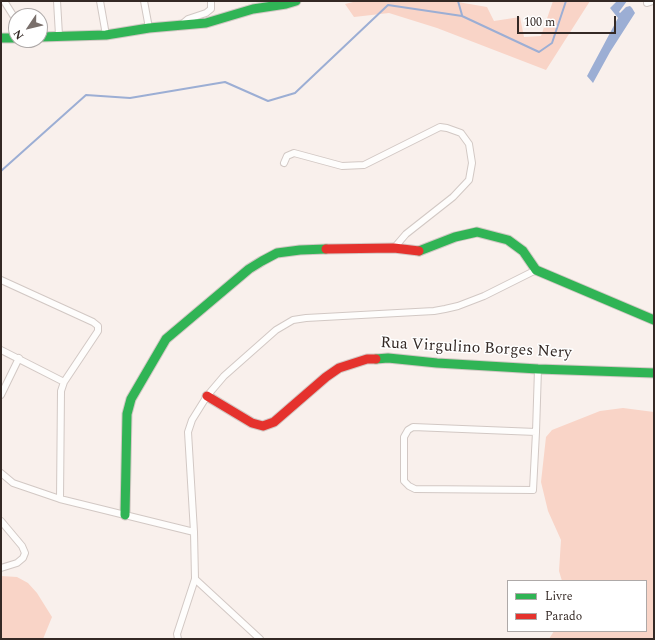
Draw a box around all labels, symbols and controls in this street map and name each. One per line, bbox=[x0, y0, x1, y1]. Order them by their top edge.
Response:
north arrow bbox=[8, 8, 48, 48]
scale bar bbox=[519, 8, 618, 34]
text: 100 m bbox=[524, 13, 555, 32]
text: N bbox=[9, 26, 28, 43]
street label: Rua Virgulino Borges Nery bbox=[380, 334, 572, 364]
legend bbox=[507, 580, 647, 632]
text: Livre bbox=[545, 587, 573, 606]
text: Parado bbox=[545, 607, 582, 626]

